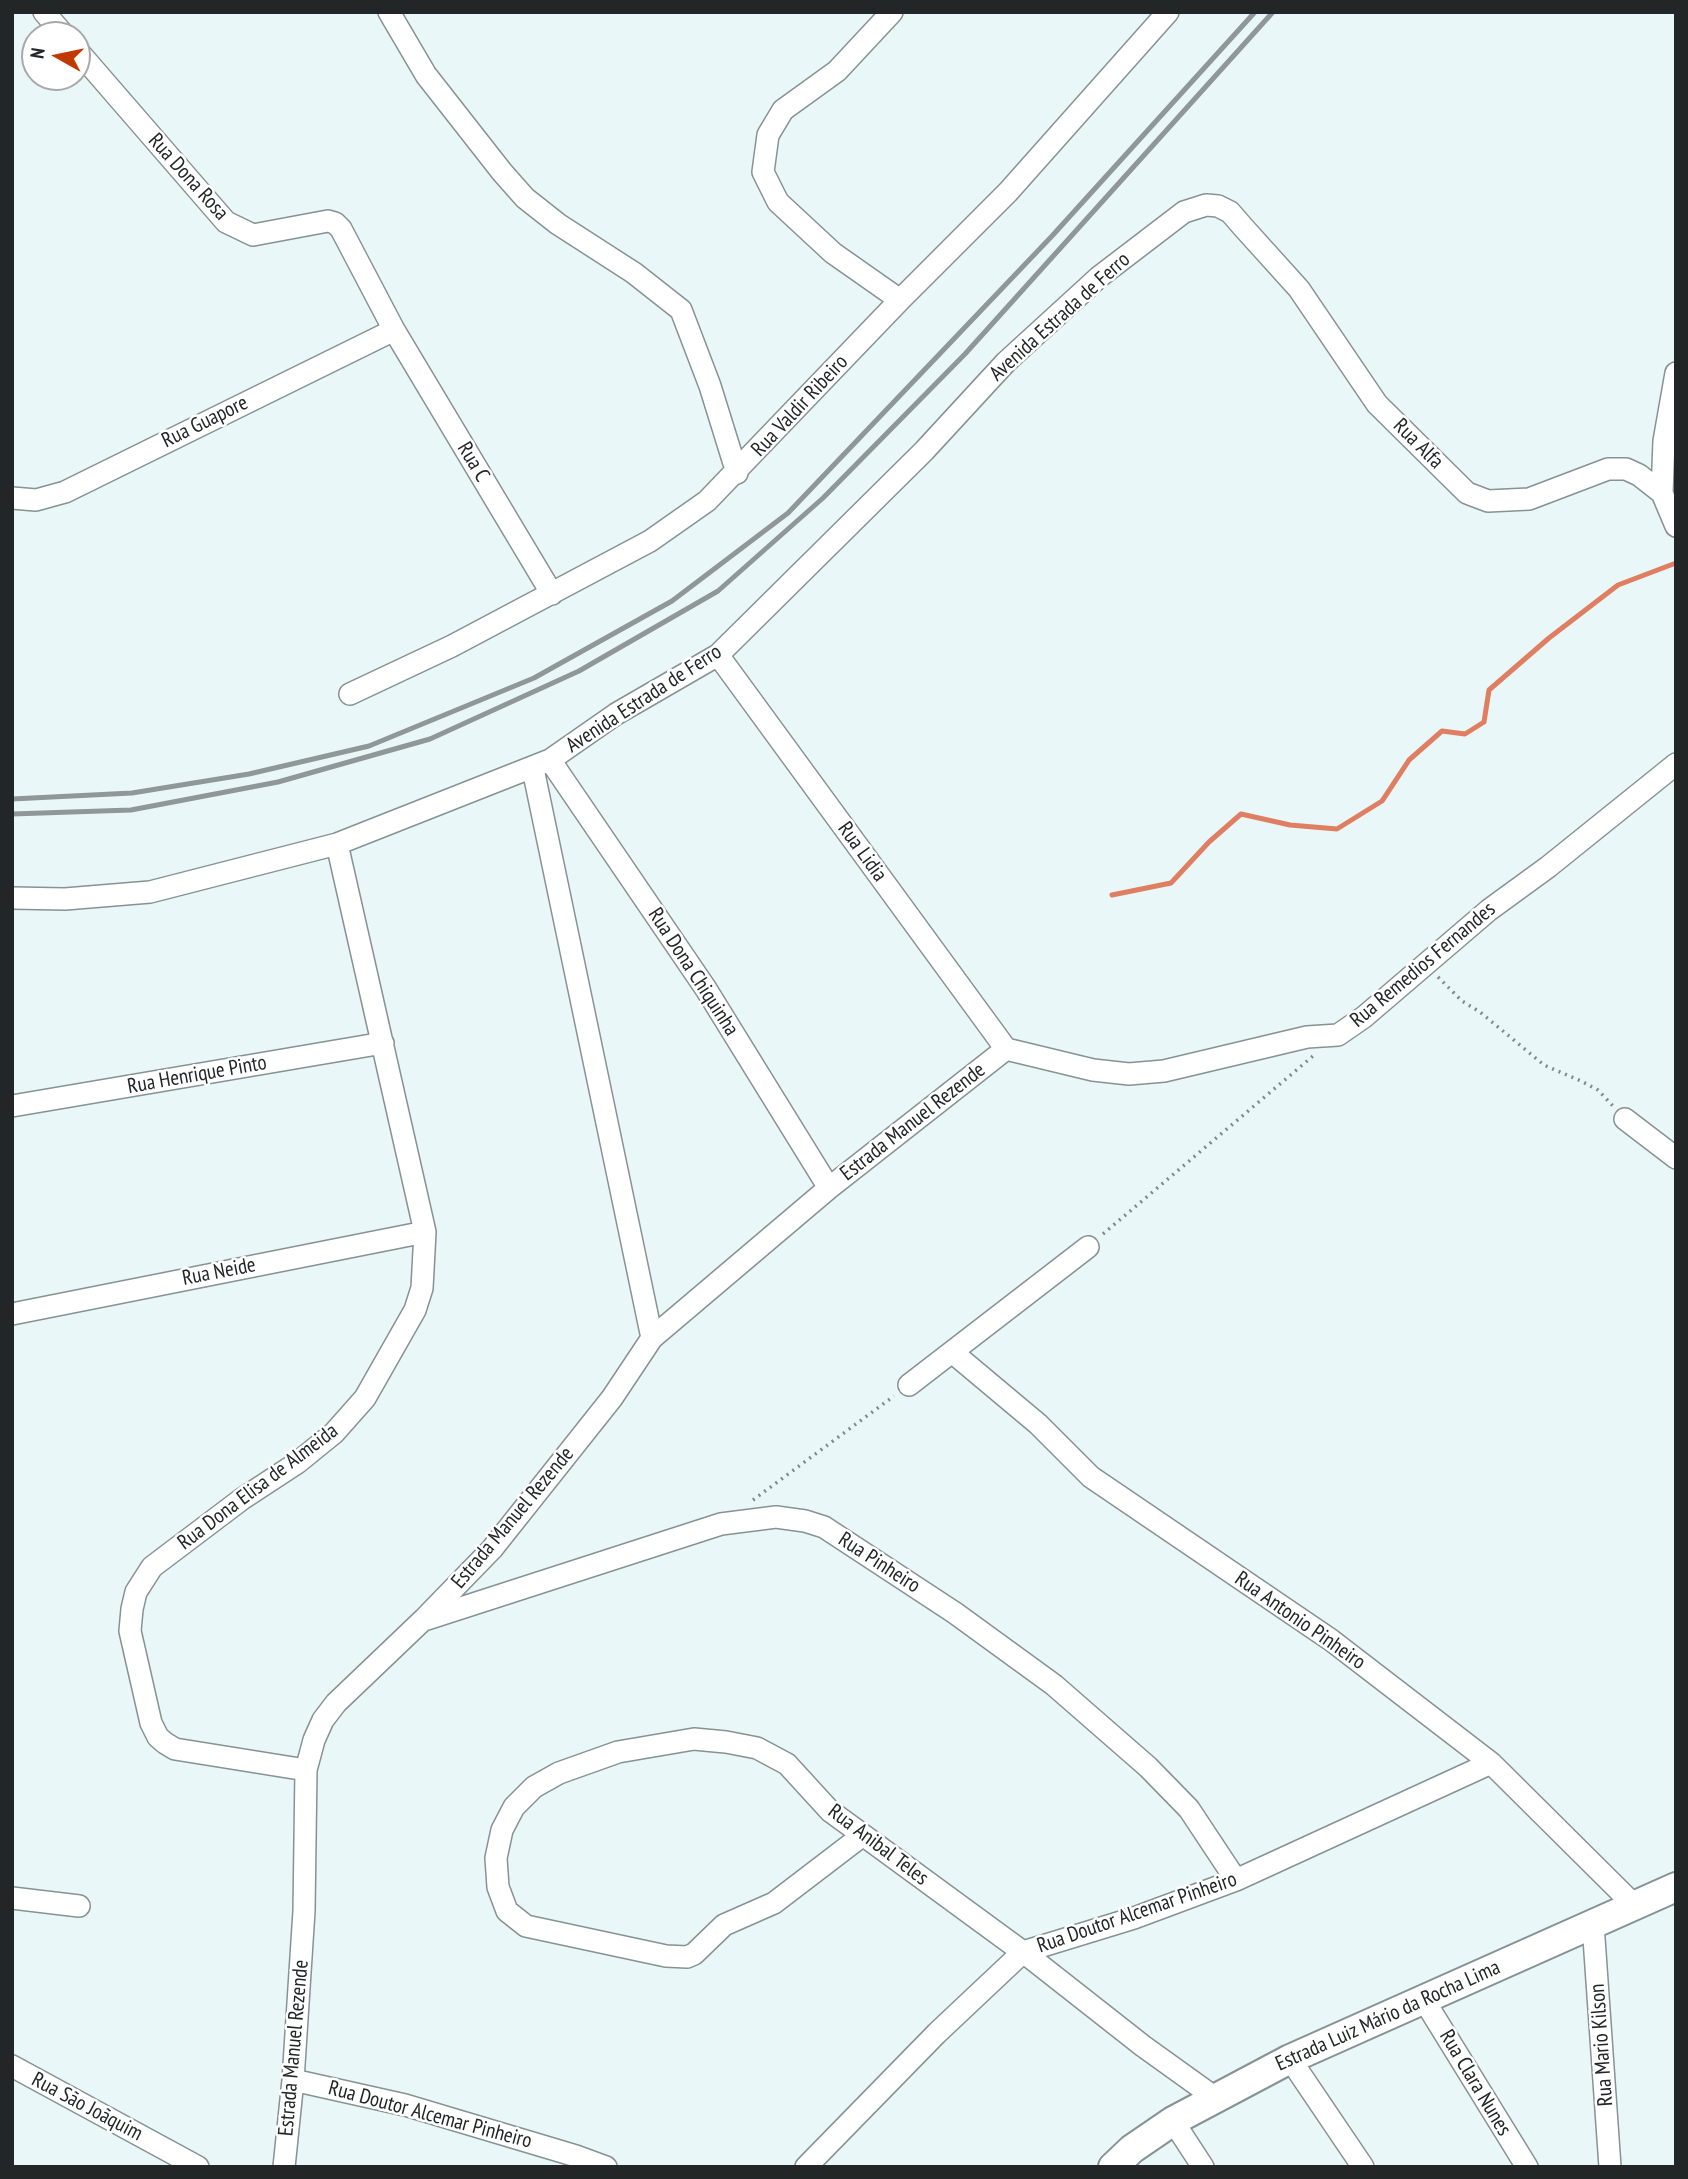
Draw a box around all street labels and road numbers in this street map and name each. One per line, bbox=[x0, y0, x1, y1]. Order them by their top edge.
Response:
street label: Rua Dona Rosa bbox=[142, 128, 234, 226]
street label: Avenida Estrada de Ferro bbox=[985, 247, 1135, 387]
street label: Rua Valdir Ribeiro bbox=[747, 350, 853, 462]
street label: Rua Guapore bbox=[158, 390, 252, 454]
street label: Rua Alfa bbox=[1388, 414, 1448, 474]
street label: Rua C bbox=[451, 438, 495, 486]
street label: Avenida Estrada de Ferro bbox=[562, 639, 726, 759]
street label: Rua Lidia bbox=[832, 817, 892, 887]
street label: Rua Remedios Fernandes bbox=[1345, 897, 1501, 1033]
street label: Rua Dona Chiquinha bbox=[642, 903, 744, 1041]
street label: Rua Henrique Pinto bbox=[126, 1050, 268, 1100]
street label: Estrada Manuel Rezende bbox=[836, 1058, 990, 1186]
street label: Rua Neide bbox=[180, 1253, 258, 1291]
street label: Rua Dona Elisa de Almeida bbox=[173, 1419, 343, 1555]
street label: Estrada Manuel Rezende bbox=[447, 1442, 579, 1594]
street label: Rua Pinheiro bbox=[833, 1527, 925, 1599]
street label: Rua Antonio Pinheiro bbox=[1230, 1567, 1370, 1675]
street label: Rua Anibal Teles bbox=[823, 1799, 933, 1891]
street label: Rua Doutor Alcemar Pinheiro bbox=[1034, 1867, 1240, 1959]
street label: Estrada Luiz Mário da Rocha Lima bbox=[1272, 1955, 1504, 2077]
street label: Estrada Manuel Rezende bbox=[274, 1959, 314, 2137]
street label: Rua Mario Kilson bbox=[1585, 1983, 1619, 2107]
street label: Rua Clara Nunes bbox=[1434, 2026, 1516, 2140]
street label: Rua São Joãquim bbox=[27, 2067, 147, 2147]
street label: Rua Doutor Alcemar Pinheiro bbox=[326, 2076, 534, 2154]

